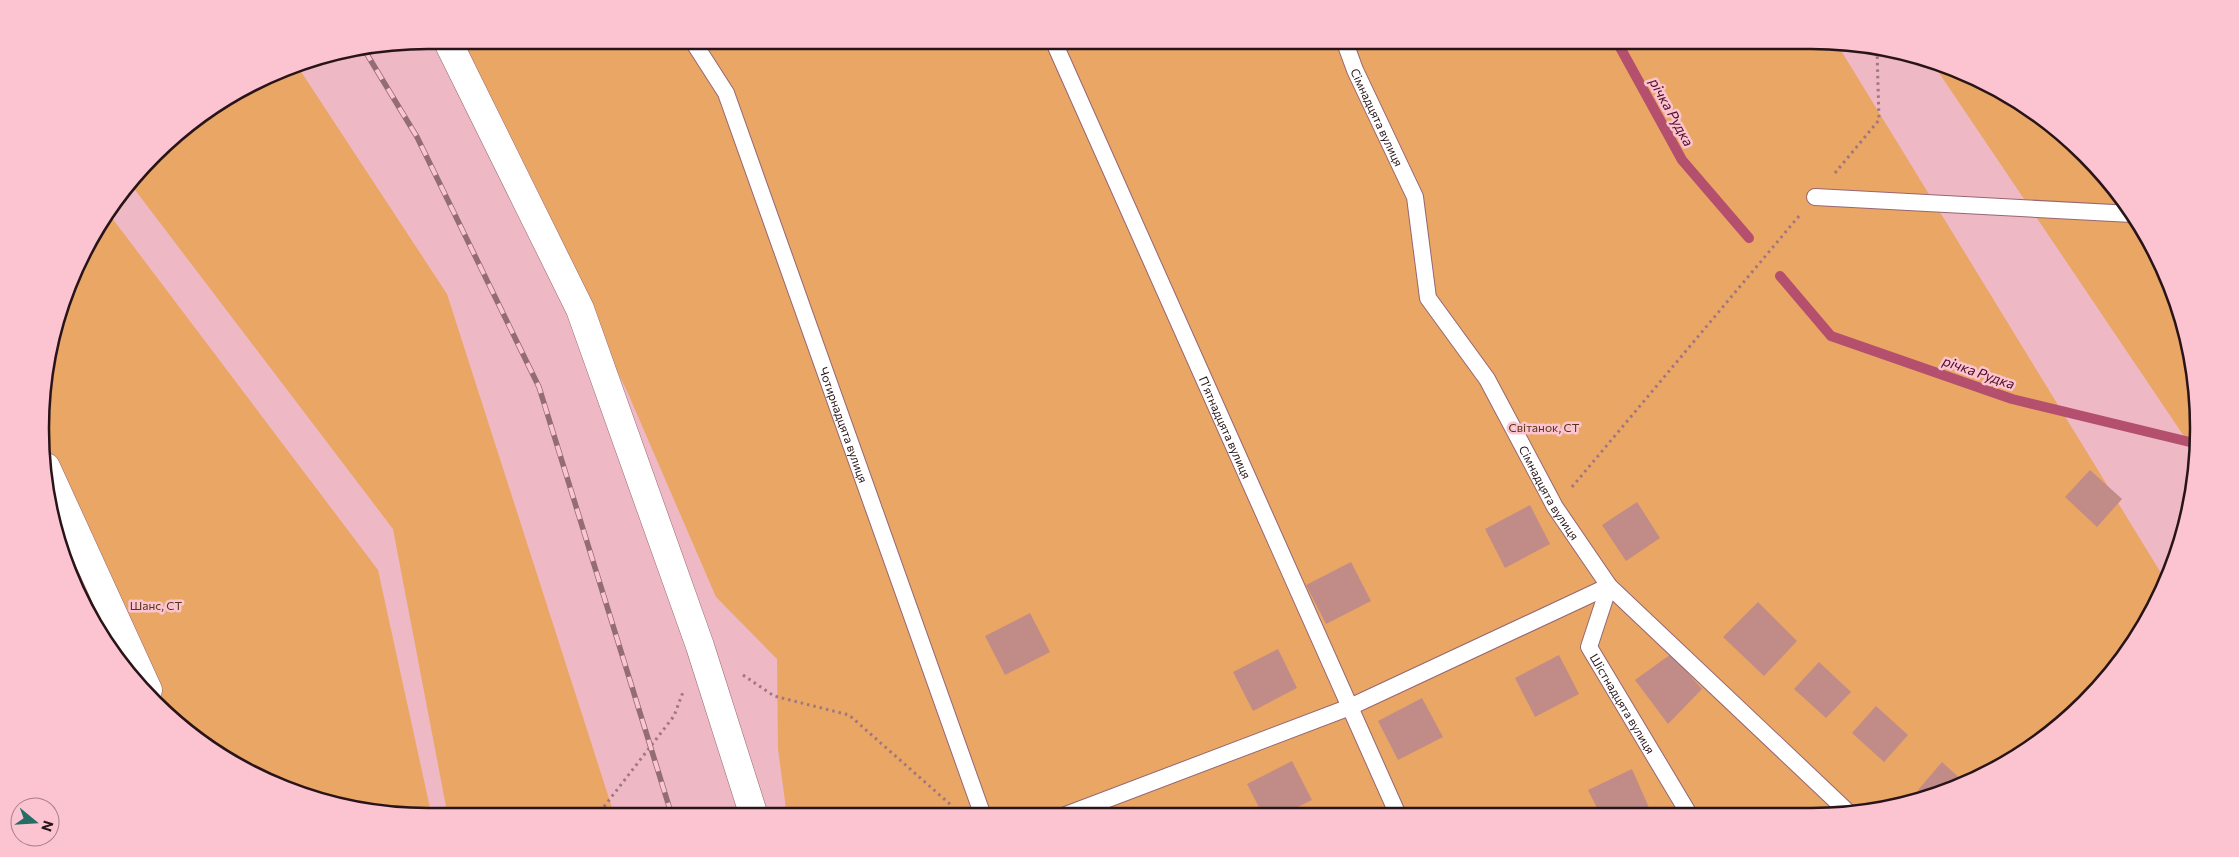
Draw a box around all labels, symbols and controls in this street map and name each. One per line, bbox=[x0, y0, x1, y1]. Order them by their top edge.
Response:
street label: Сімнадцята вулиця bbox=[1348, 66, 1406, 168]
water label: річка Рудка bbox=[1646, 74, 1698, 149]
water label: річка Рудка bbox=[1940, 351, 2017, 392]
street label: Чотирнадцята вулиця bbox=[817, 365, 871, 484]
street label: П’ятнадцята вулиця bbox=[1197, 374, 1254, 481]
park label: Світанок, СТ bbox=[1509, 420, 1580, 434]
street label: Сімнадцята вулиця bbox=[1517, 443, 1582, 542]
park label: Шанс, СТ bbox=[130, 598, 183, 612]
street label: Шістнадцята вулиця bbox=[1587, 651, 1658, 756]
north arrow bbox=[10, 797, 60, 847]
text: N bbox=[38, 819, 58, 834]

